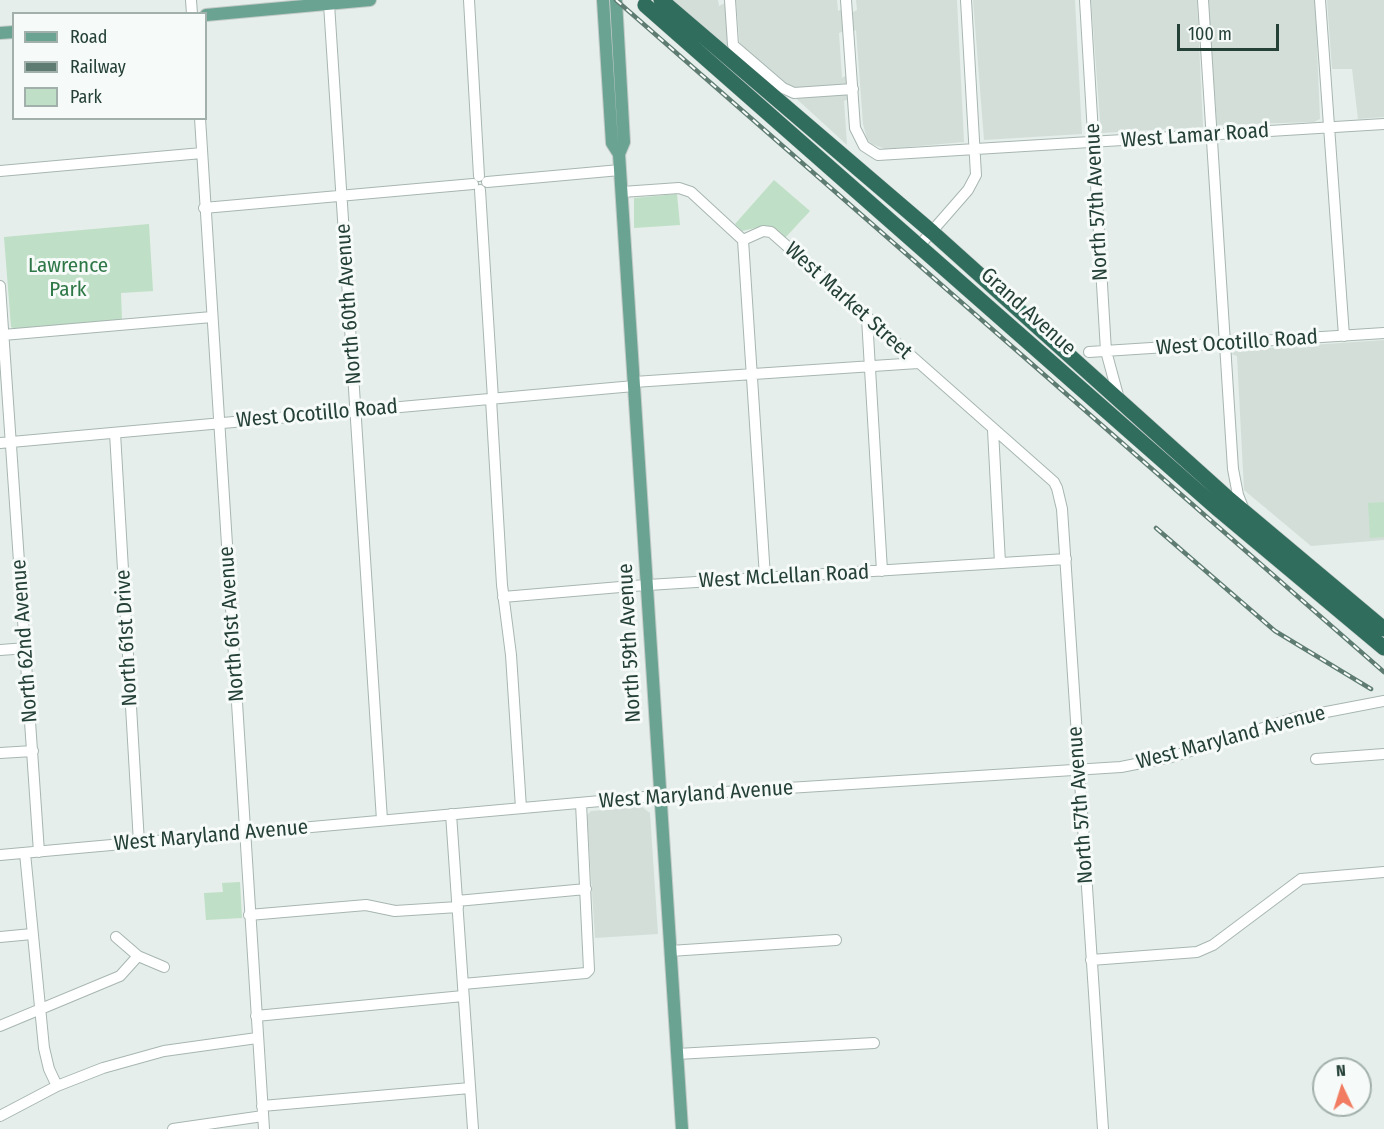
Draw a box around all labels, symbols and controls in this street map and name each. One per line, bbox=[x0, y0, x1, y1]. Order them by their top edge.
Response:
legend bbox=[12, 12, 207, 120]
scale bar bbox=[1180, 12, 1282, 50]
text: 100 m bbox=[1188, 23, 1232, 45]
text: Road bbox=[70, 26, 107, 48]
text: Railway bbox=[70, 56, 126, 78]
text: Park bbox=[70, 86, 102, 108]
street label: West Lamar Road bbox=[1120, 118, 1270, 154]
street label: North 57th Avenue bbox=[1080, 123, 1114, 281]
street label: North 60th Avenue bbox=[331, 223, 367, 385]
street label: West Market Street bbox=[779, 237, 917, 365]
park label: Lawrence Park bbox=[28, 253, 108, 303]
street label: Grand Avenue bbox=[975, 263, 1081, 361]
street label: West Ocotillo Road bbox=[1155, 325, 1319, 361]
street label: West Ocotillo Road bbox=[235, 394, 399, 434]
street label: North 61st Avenue bbox=[214, 546, 250, 702]
street label: North 62nd Avenue bbox=[7, 558, 43, 724]
street label: West McLellan Road bbox=[698, 560, 870, 594]
street label: North 59th Avenue bbox=[613, 563, 647, 723]
street label: North 61st Drive bbox=[111, 569, 143, 707]
street label: West Maryland Avenue bbox=[1134, 701, 1328, 775]
street label: North 57th Avenue bbox=[1063, 725, 1099, 885]
street label: West Maryland Avenue bbox=[598, 776, 794, 814]
street label: West Maryland Avenue bbox=[113, 815, 309, 857]
north arrow bbox=[1312, 1057, 1372, 1117]
text: N bbox=[1335, 1061, 1346, 1080]

